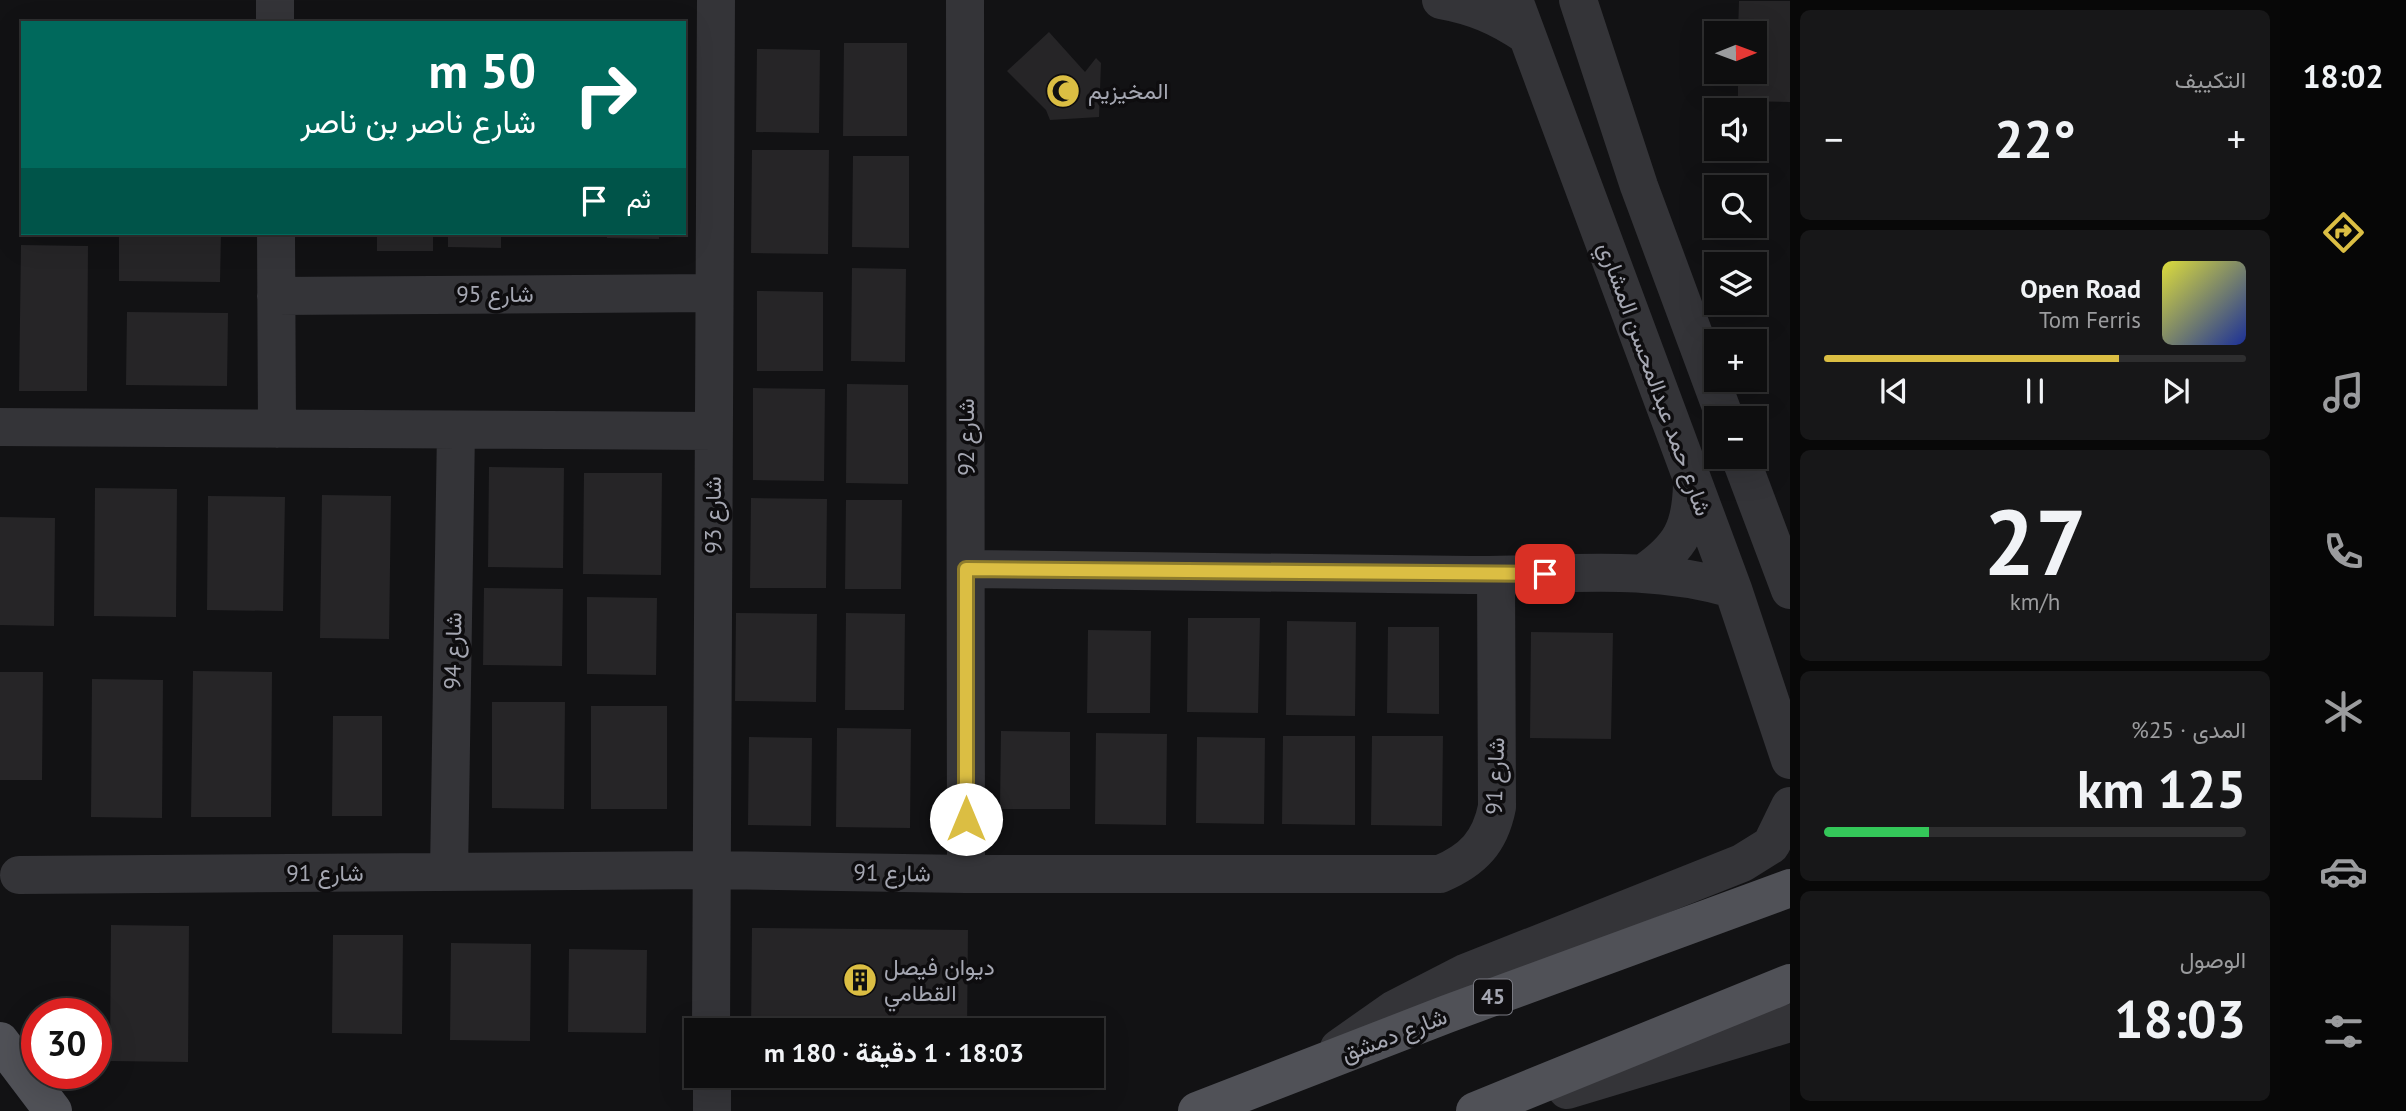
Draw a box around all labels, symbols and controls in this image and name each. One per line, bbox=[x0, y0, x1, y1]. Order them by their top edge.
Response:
north arrow bbox=[1704, 21, 1768, 84]
map controls bbox=[1704, 21, 1767, 469]
text: 50 m bbox=[429, 38, 536, 102]
icon: right bbox=[560, 49, 651, 140]
text: 18:02 bbox=[2302, 55, 2384, 97]
text: التكييف bbox=[2175, 65, 2246, 94]
mosque icon: المخيزيم bbox=[1044, 72, 1082, 110]
place label: المخيزيم bbox=[1088, 76, 1169, 106]
button: sound bbox=[1704, 98, 1767, 161]
text: شارع ناصر بن ناصر bbox=[300, 100, 536, 142]
text: 22° bbox=[1994, 105, 2076, 172]
text: − bbox=[1824, 114, 1843, 163]
text: + bbox=[2227, 114, 2246, 163]
button: search bbox=[1704, 175, 1767, 238]
icon: arrive bbox=[575, 182, 613, 220]
text: ثم bbox=[627, 182, 651, 215]
icon: directions bbox=[2319, 208, 2368, 257]
street label: شارع حمد عبدالمحسن المشاري bbox=[1588, 238, 1719, 521]
button: layers bbox=[1704, 252, 1767, 315]
text: Open Road bbox=[2020, 272, 2141, 305]
street label: شارع 95 bbox=[456, 279, 534, 310]
text: Tom Ferris bbox=[2039, 305, 2141, 334]
button: + bbox=[1704, 329, 1767, 392]
icon: music bbox=[2319, 368, 2368, 417]
icon: previous bbox=[1875, 372, 1913, 410]
icon: pause bbox=[2016, 372, 2054, 410]
icon: next bbox=[2157, 372, 2195, 410]
street label: شارع 92 bbox=[951, 398, 982, 476]
button: − bbox=[1704, 406, 1767, 469]
street label: شارع 93 bbox=[698, 476, 729, 554]
text: 27 bbox=[1983, 482, 2087, 600]
icon: phone bbox=[2319, 527, 2368, 576]
pin bbox=[1515, 544, 1575, 604]
icon: arrive bbox=[1526, 555, 1564, 593]
text: km/h bbox=[2010, 587, 2060, 616]
street label: شارع 94 bbox=[437, 612, 470, 690]
icon: climate bbox=[2319, 687, 2368, 736]
text: المدى · 25% bbox=[2131, 715, 2246, 744]
street label: شارع 91 bbox=[1479, 737, 1512, 815]
text: 125 km bbox=[2077, 755, 2246, 822]
position arrow bbox=[929, 782, 1003, 856]
icon: car bbox=[2319, 847, 2368, 896]
street label: شارع 91 bbox=[853, 857, 931, 890]
street label: شارع 91 bbox=[286, 858, 364, 889]
text: الوصول bbox=[2180, 945, 2246, 974]
place label: ديوان فيصل القطامي bbox=[884, 952, 995, 1012]
building icon: ديوان فيصل القطامي bbox=[841, 961, 879, 999]
road number: 45 bbox=[1474, 979, 1512, 1014]
text: 18:03 bbox=[2114, 985, 2246, 1052]
speed limit sign: 30 bbox=[21, 998, 112, 1089]
street label: شارع دمشق bbox=[1337, 1001, 1452, 1070]
icon: filters bbox=[2319, 1007, 2368, 1056]
text: 18:03 · 1 دقيقة · 180 m bbox=[764, 1036, 1024, 1069]

